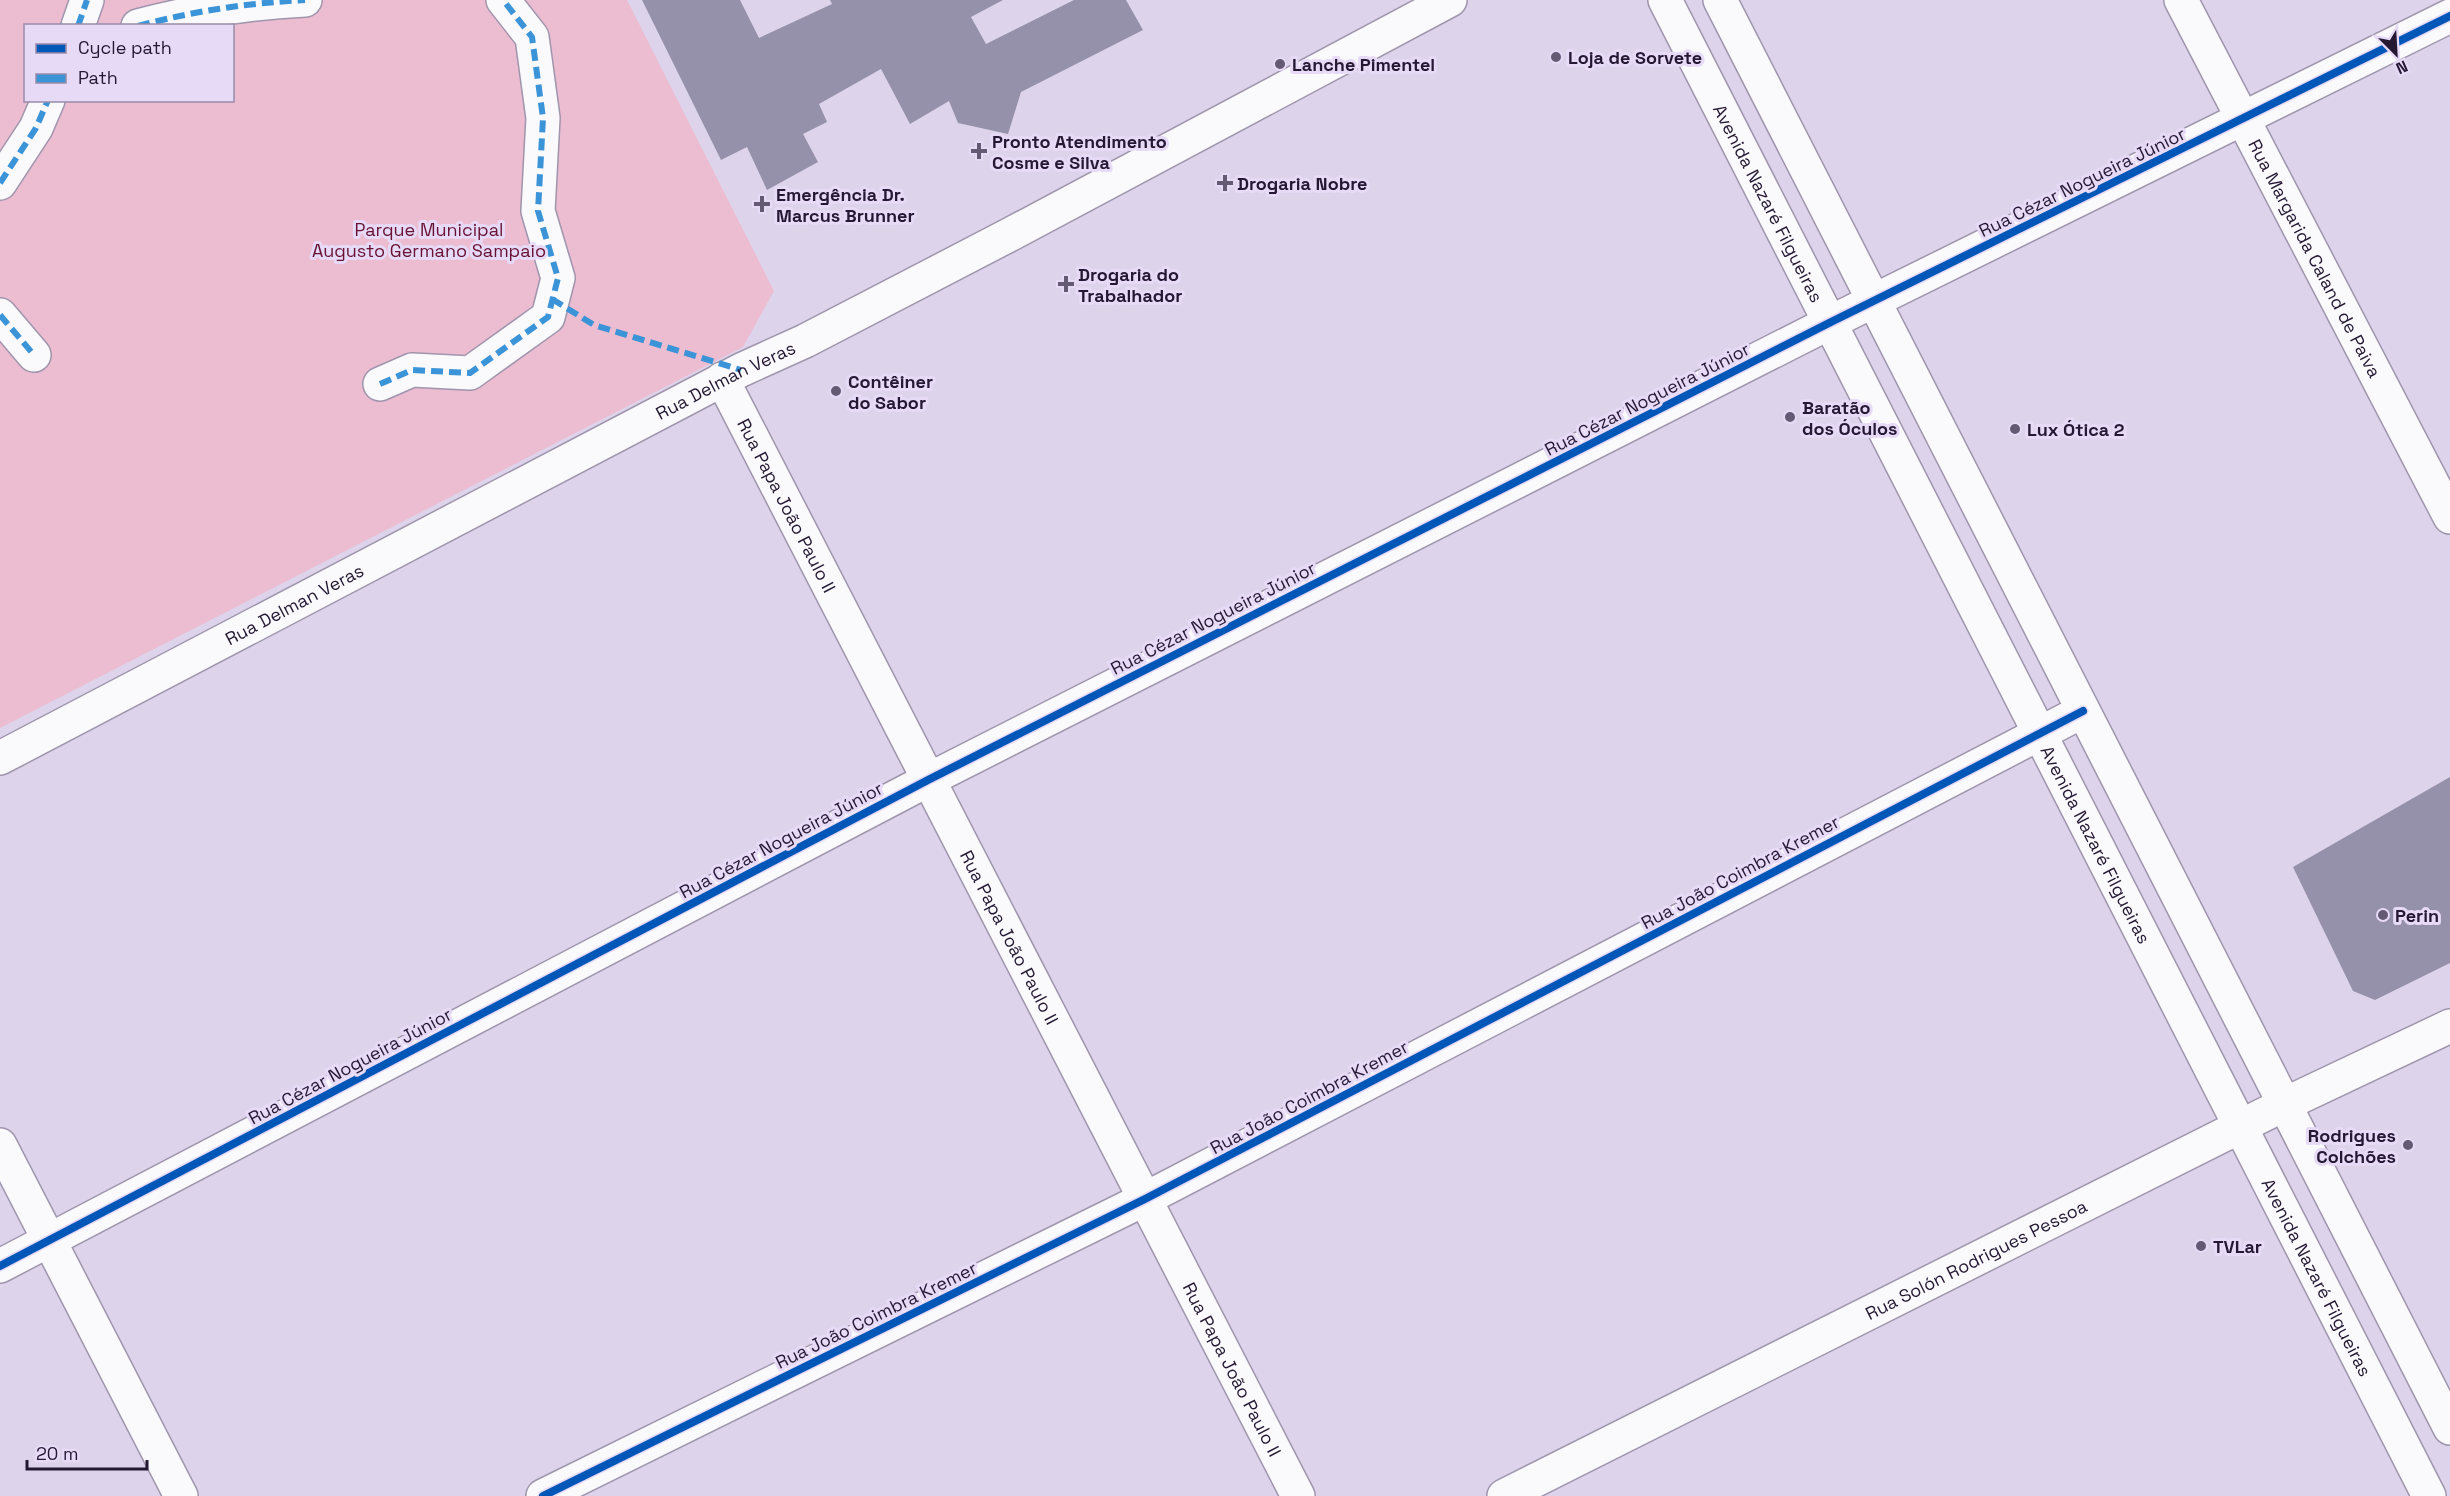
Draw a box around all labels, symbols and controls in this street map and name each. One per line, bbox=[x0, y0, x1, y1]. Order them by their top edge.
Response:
legend bbox=[24, 24, 234, 102]
north arrow bbox=[2366, 24, 2426, 84]
text: Cycle path bbox=[78, 36, 172, 59]
place label: Loja de Sorvete bbox=[1568, 46, 1702, 69]
marker: Loja de Sorvete bbox=[1549, 50, 1563, 64]
place label: Lanche Pimentel bbox=[1292, 53, 1435, 76]
text: N bbox=[2393, 55, 2411, 79]
marker: Lanche Pimentel bbox=[1273, 57, 1287, 71]
text: Path bbox=[78, 66, 118, 89]
street label: Avenida Nazaré Filgueiras bbox=[1709, 100, 1829, 306]
street label: Rua Cézar Nogueira Júnior bbox=[1975, 122, 2189, 242]
place label: Pronto Atendimento Cosme e Silva bbox=[992, 130, 1167, 174]
street label: Rua Margarida Caland de Paiva bbox=[2244, 135, 2387, 381]
marker: Pronto Atendimento Cosme e Silva bbox=[970, 142, 988, 160]
place label: Drogaria Nobre bbox=[1237, 172, 1367, 195]
marker: Drogaria Nobre bbox=[1218, 176, 1232, 190]
place label: Emergência Dr. Marcus Brunner bbox=[776, 183, 915, 227]
marker: Emergência Dr. Marcus Brunner bbox=[753, 195, 771, 213]
park label: Parque Municipal Augusto Germano Sampaio bbox=[312, 218, 546, 262]
place label: Drogaria do Trabalhador bbox=[1078, 263, 1182, 307]
marker: Drogaria do Trabalhador bbox=[1059, 277, 1073, 291]
street label: Rua Delman Veras bbox=[652, 336, 799, 424]
street label: Rua Cézar Nogueira Júnior bbox=[1541, 337, 1754, 461]
place label: Contêiner do Sabor bbox=[848, 370, 933, 414]
marker: Contêiner do Sabor bbox=[829, 384, 843, 398]
place label: Baratão dos Óculos bbox=[1802, 396, 1898, 440]
marker: Baratão dos Óculos bbox=[1783, 410, 1797, 424]
street label: Rua Papa João Paulo II bbox=[733, 414, 842, 596]
place label: Lux Ótica 2 bbox=[2027, 418, 2125, 441]
marker: Lux Ótica 2 bbox=[2008, 422, 2022, 436]
street label: Rua Cézar Nogueira Júnior bbox=[1107, 556, 1320, 680]
street label: Rua Delman Veras bbox=[221, 558, 367, 650]
street label: Avenida Nazaré Filgueiras bbox=[2036, 741, 2156, 947]
street label: Rua Cézar Nogueira Júnior bbox=[675, 776, 887, 903]
street label: Rua João Coimbra Kremer bbox=[1637, 810, 1843, 934]
street label: Rua Papa João Paulo II bbox=[955, 846, 1064, 1028]
place label: Perin bbox=[2395, 904, 2439, 927]
marker: Perin bbox=[2376, 908, 2390, 922]
street label: Rua Cézar Nogueira Júnior bbox=[244, 1002, 456, 1129]
street label: Rua João Coimbra Kremer bbox=[1206, 1035, 1412, 1159]
place label: Rodrigues Colchões bbox=[2308, 1124, 2396, 1168]
marker: Rodrigues Colchões bbox=[2401, 1138, 2415, 1152]
street label: Avenida Nazaré Filgueiras bbox=[2257, 1174, 2377, 1380]
street label: Rua Solón Rodrigues Pessoa bbox=[1861, 1194, 2091, 1324]
place label: TVLar bbox=[2213, 1235, 2262, 1258]
marker: TVLar bbox=[2194, 1239, 2208, 1253]
street label: Rua João Coimbra Kremer bbox=[772, 1256, 981, 1374]
street label: Rua Papa João Paulo II bbox=[1178, 1278, 1287, 1460]
scale bar bbox=[27, 1433, 147, 1471]
text: 20 m bbox=[36, 1442, 79, 1465]

